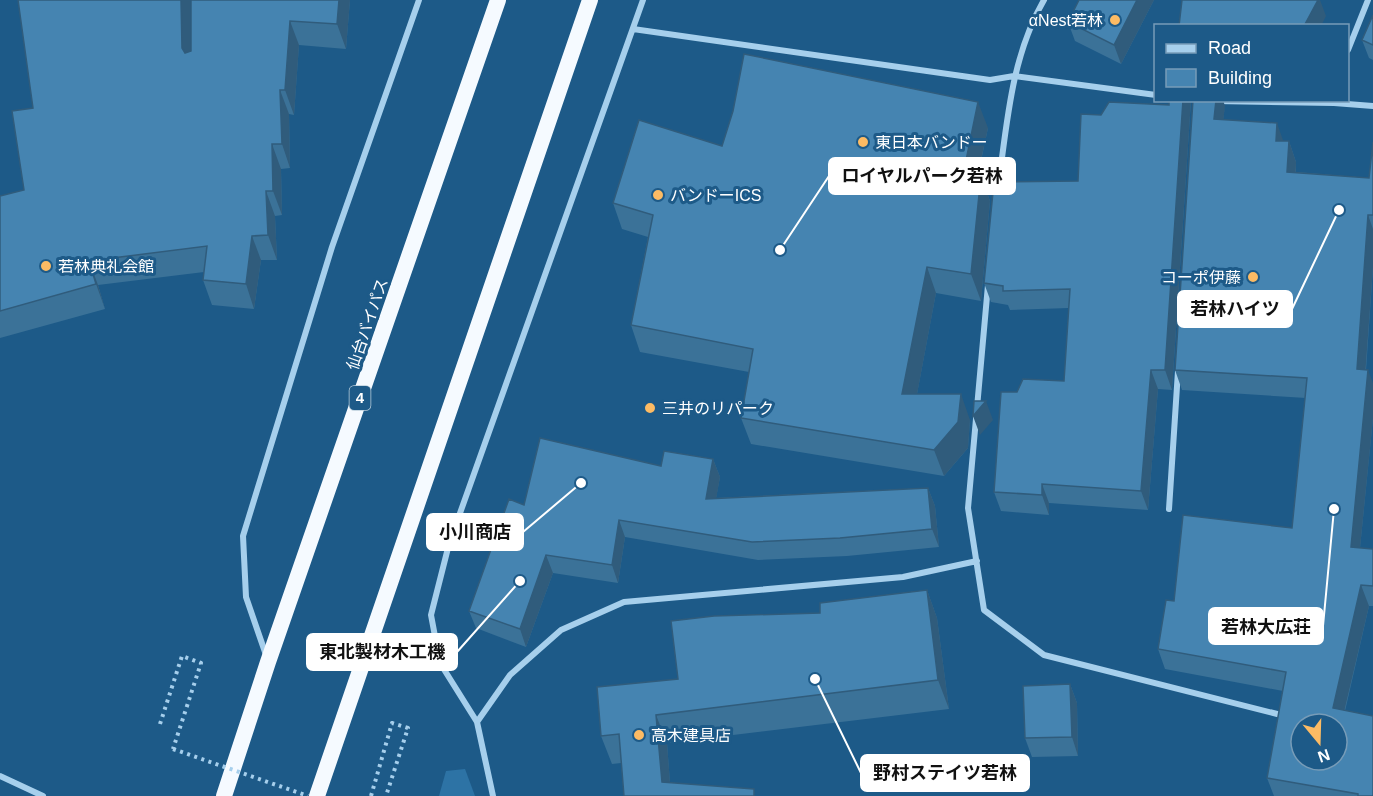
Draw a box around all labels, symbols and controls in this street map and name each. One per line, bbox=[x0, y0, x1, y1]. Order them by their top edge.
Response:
place label: αNest若林 bbox=[1029, 12, 1103, 29]
marker: αNest若林 bbox=[1108, 13, 1122, 27]
legend bbox=[1154, 24, 1349, 102]
text: Road bbox=[1208, 38, 1251, 58]
text: Building bbox=[1208, 68, 1272, 88]
place label: 東日本バンドー bbox=[875, 134, 988, 151]
marker: 東日本バンドー bbox=[856, 135, 870, 149]
callout: ロイヤルパーク若林 bbox=[829, 158, 1015, 194]
text: ロイヤルパーク若林 bbox=[841, 166, 1003, 186]
place label: バンドーICS bbox=[670, 187, 761, 204]
marker: バンドーICS bbox=[651, 188, 665, 202]
place label: 若林典礼会館 bbox=[58, 258, 154, 275]
marker: 若林典礼会館 bbox=[39, 259, 53, 273]
place label: コーポ伊藤 bbox=[1161, 269, 1241, 286]
marker: コーポ伊藤 bbox=[1246, 270, 1260, 284]
street label: 仙台バイパス bbox=[344, 276, 391, 372]
callout: 若林ハイツ bbox=[1178, 291, 1292, 327]
text: 若林ハイツ bbox=[1190, 299, 1280, 319]
road number: 4 bbox=[350, 386, 370, 410]
place label: 三井のリパーク bbox=[662, 400, 774, 417]
marker: 三井のリパーク bbox=[643, 401, 657, 415]
callout: 小川商店 bbox=[427, 514, 523, 550]
text: 小川商店 bbox=[439, 522, 511, 542]
callout: 若林大広荘 bbox=[1209, 608, 1323, 644]
text: 若林大広荘 bbox=[1221, 617, 1311, 637]
callout: 東北製材木工機 bbox=[307, 634, 457, 670]
text: 東北製材木工機 bbox=[319, 642, 446, 662]
north arrow bbox=[1289, 712, 1349, 772]
place label: 高木建具店 bbox=[651, 727, 731, 744]
marker: 高木建具店 bbox=[632, 728, 646, 742]
text: N bbox=[1315, 746, 1332, 766]
callout: 野村ステイツ若林 bbox=[861, 755, 1029, 791]
text: 野村ステイツ若林 bbox=[873, 763, 1017, 783]

